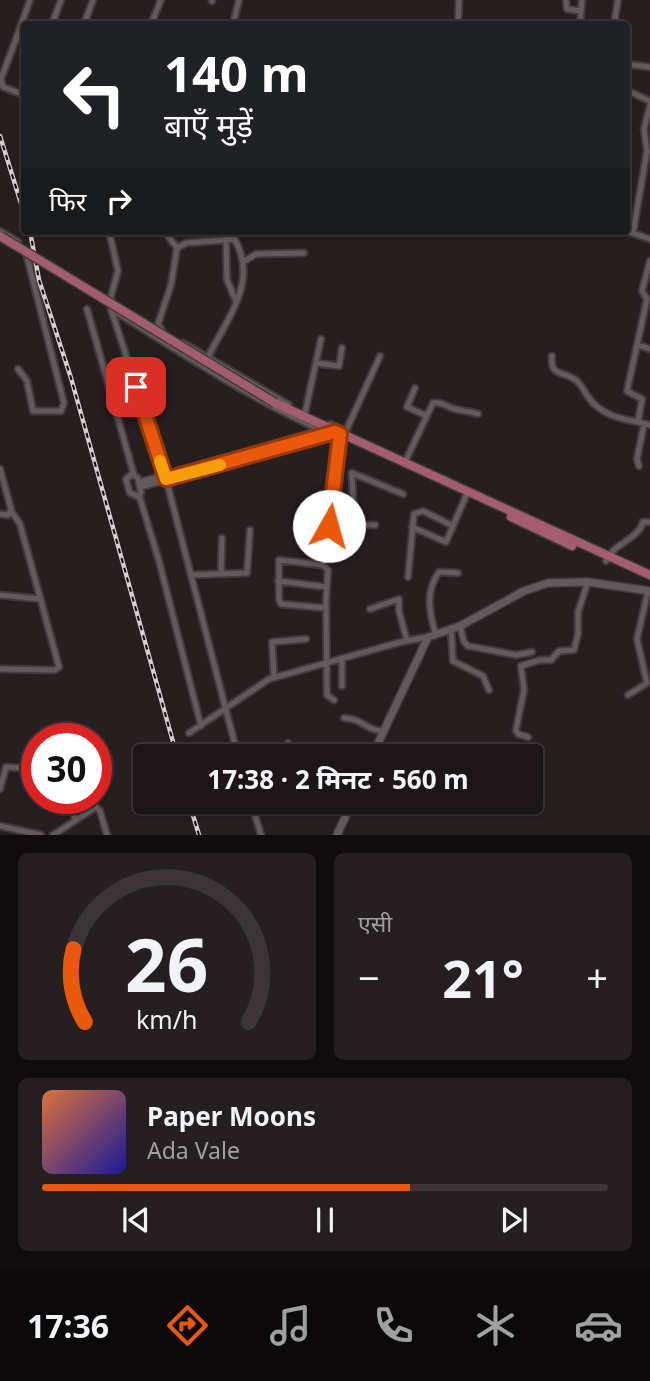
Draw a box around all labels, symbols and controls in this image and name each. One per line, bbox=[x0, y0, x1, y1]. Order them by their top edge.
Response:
text: 140 m bbox=[164, 40, 309, 106]
icon: left bbox=[49, 49, 140, 140]
text: बाएँ मुड़ें bbox=[164, 103, 253, 146]
icon: right bbox=[100, 182, 138, 220]
text: फिर bbox=[49, 183, 86, 219]
pin bbox=[106, 357, 166, 417]
icon: arrive bbox=[117, 368, 155, 406]
position arrow bbox=[292, 489, 366, 563]
speed limit sign: 30 bbox=[21, 723, 112, 814]
text: 17:38 · 2 मिनट · 560 m bbox=[207, 761, 469, 797]
text: एसी bbox=[358, 907, 392, 939]
text: 26 bbox=[125, 915, 209, 1014]
text: 21° bbox=[442, 942, 524, 1013]
text: − bbox=[358, 951, 380, 1003]
text: + bbox=[586, 951, 608, 1003]
text: km/h bbox=[136, 1002, 198, 1036]
text: Paper Moons bbox=[147, 1098, 316, 1134]
text: Ada Vale bbox=[147, 1134, 240, 1166]
icon: previous bbox=[117, 1201, 155, 1239]
icon: pause bbox=[306, 1201, 344, 1239]
icon: next bbox=[495, 1201, 533, 1239]
icon: directions bbox=[163, 1301, 212, 1350]
icon: music bbox=[266, 1301, 315, 1350]
icon: phone bbox=[369, 1301, 418, 1350]
icon: climate bbox=[471, 1301, 520, 1350]
icon: car bbox=[574, 1301, 623, 1350]
text: 17:36 bbox=[27, 1304, 109, 1347]

